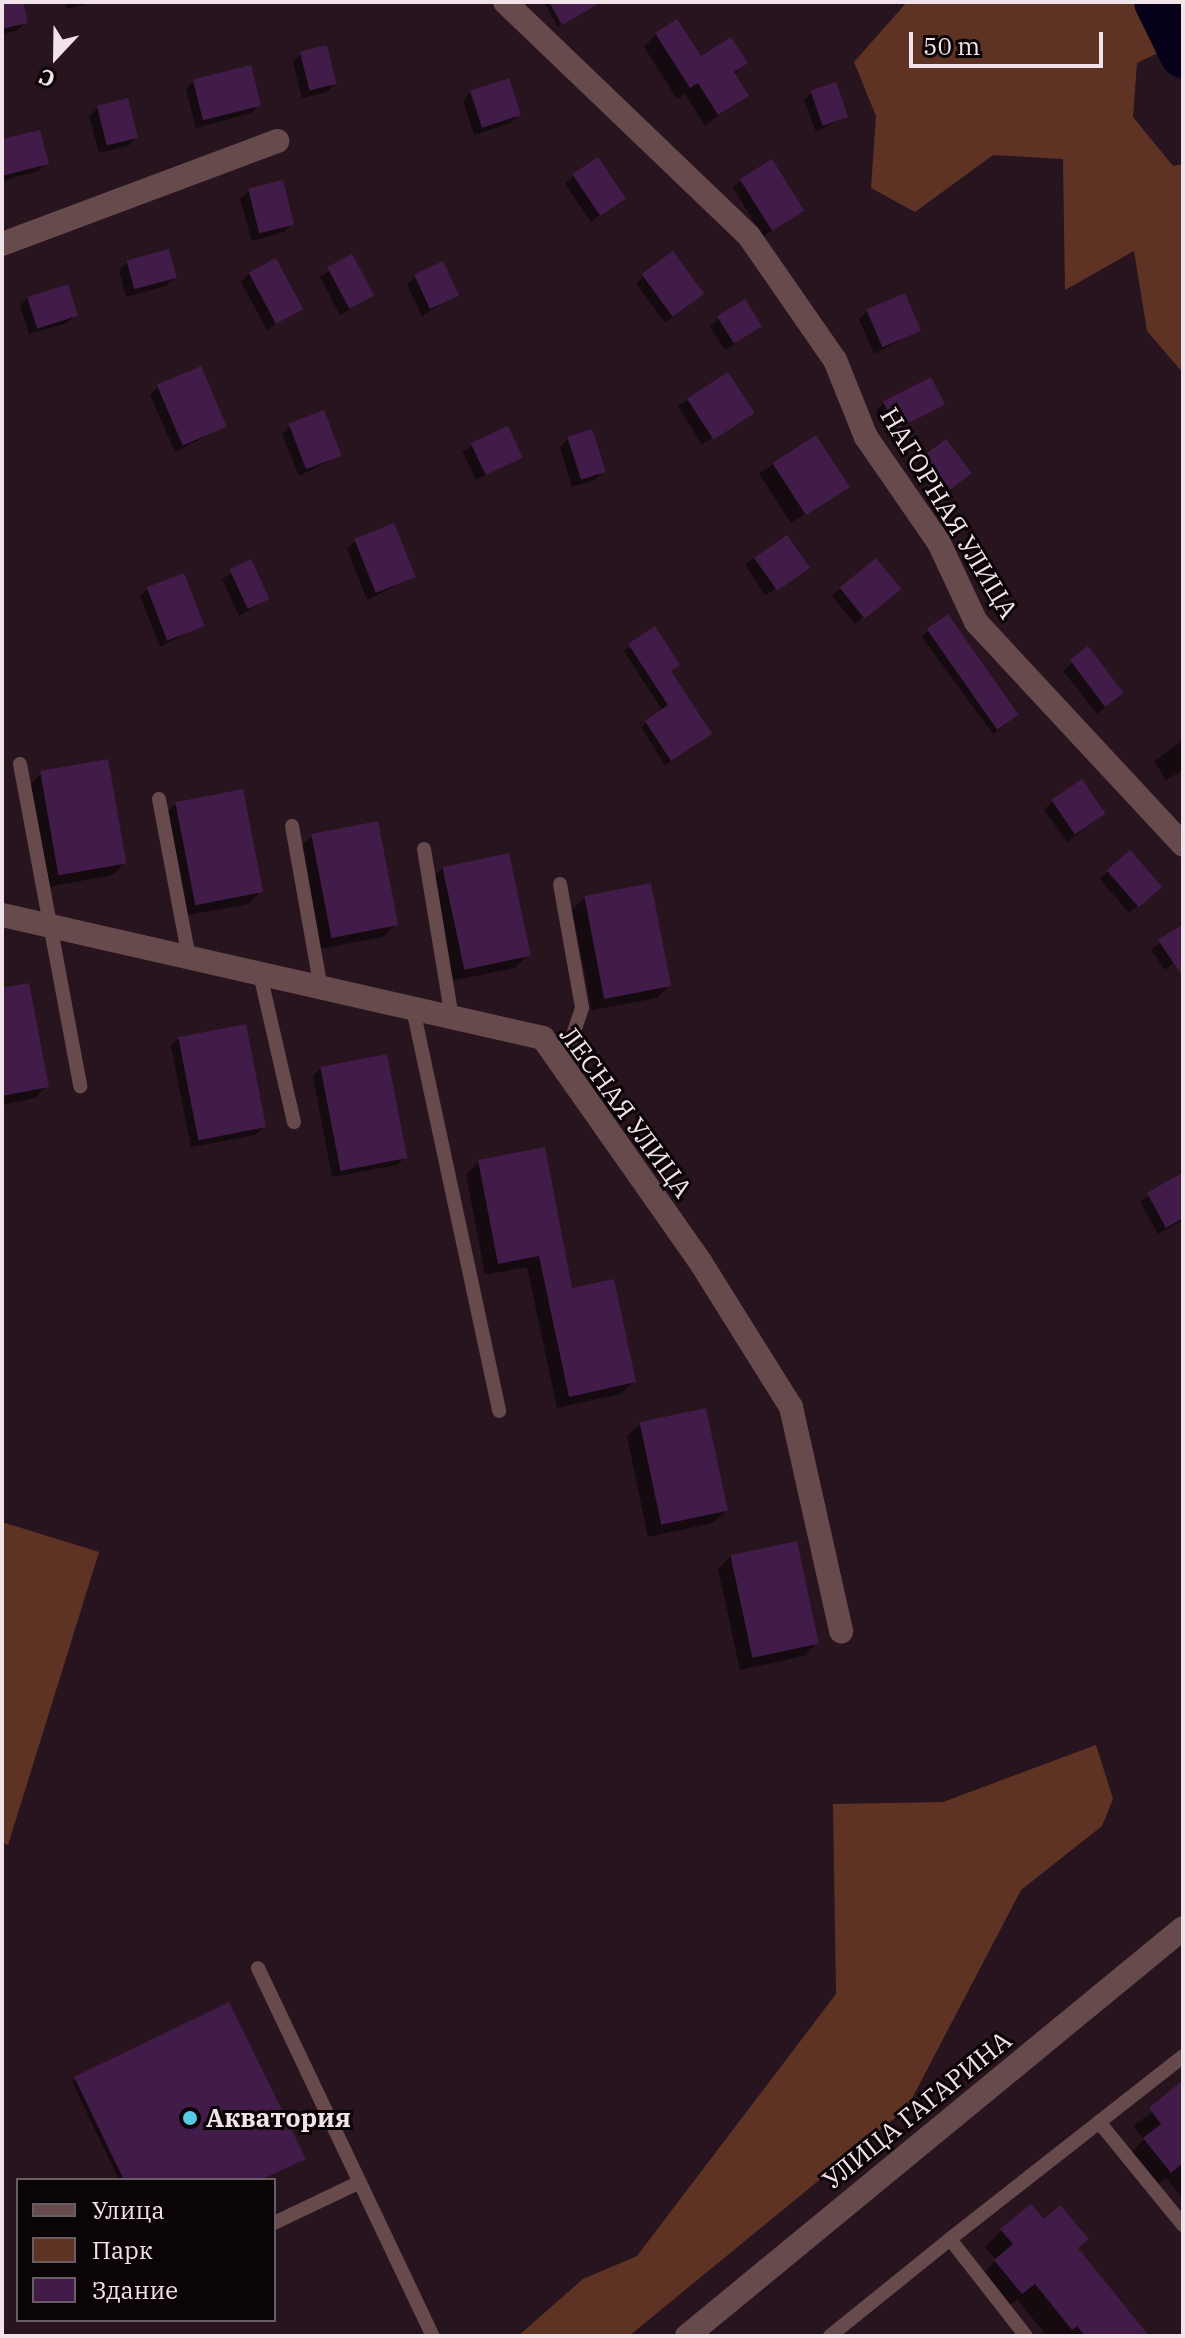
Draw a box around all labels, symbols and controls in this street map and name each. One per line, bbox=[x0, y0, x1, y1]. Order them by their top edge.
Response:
north arrow bbox=[16, 16, 96, 96]
scale bar bbox=[913, 16, 1107, 66]
text: 50 m bbox=[923, 30, 980, 62]
text: С bbox=[35, 63, 59, 95]
street label: НАГОРНАЯ УЛИЦА bbox=[874, 402, 1024, 624]
street label: ЛЕСНАЯ УЛИЦА bbox=[553, 1020, 699, 1204]
street label: УЛИЦА ГАГАРИНА bbox=[816, 2024, 1018, 2196]
place label: Акватория bbox=[206, 2102, 351, 2134]
marker: Акватория bbox=[181, 2109, 199, 2127]
legend bbox=[16, 2178, 276, 2322]
text: Улица bbox=[92, 2194, 165, 2226]
text: Парк bbox=[92, 2234, 153, 2266]
text: Здание bbox=[92, 2274, 178, 2306]

